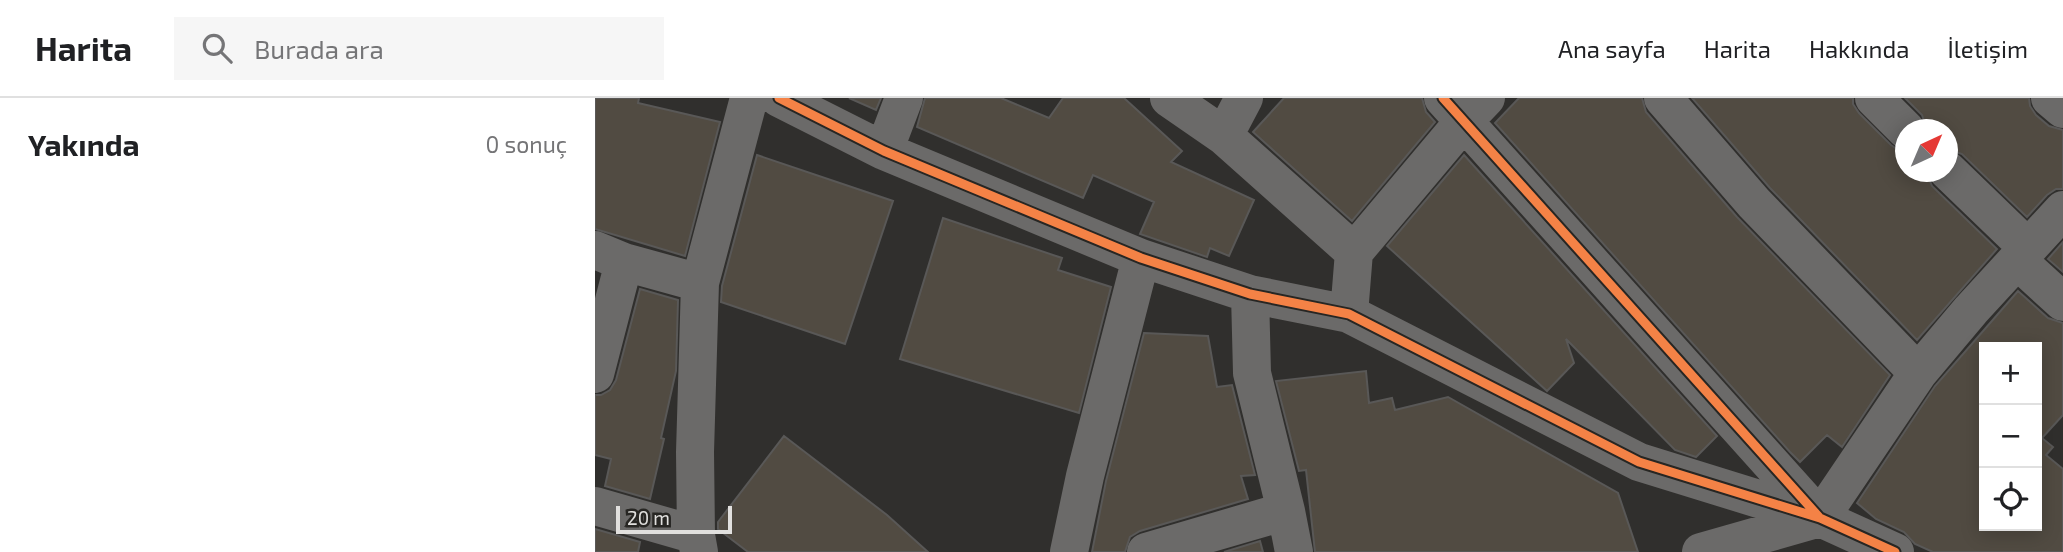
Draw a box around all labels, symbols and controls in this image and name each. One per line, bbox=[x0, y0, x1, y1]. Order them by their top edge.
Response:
search box bbox=[174, 17, 664, 80]
text: Harita bbox=[35, 28, 132, 68]
icon: search bbox=[198, 29, 236, 67]
text: Burada ara bbox=[254, 33, 384, 64]
text: Ana sayfa bbox=[1558, 34, 1666, 63]
text: Harita bbox=[1704, 34, 1771, 63]
text: Hakkında bbox=[1809, 34, 1909, 63]
text: İletişim bbox=[1947, 34, 2028, 63]
north arrow bbox=[1895, 119, 1958, 182]
text: Yakında bbox=[28, 126, 140, 162]
text: 0 sonuç bbox=[486, 130, 567, 158]
map controls bbox=[1979, 342, 2042, 531]
button: + bbox=[1979, 342, 2042, 405]
button: − bbox=[1979, 405, 2042, 468]
button: locate bbox=[1979, 468, 2042, 531]
scale bar bbox=[616, 503, 731, 535]
text: 20 m bbox=[627, 506, 670, 529]

